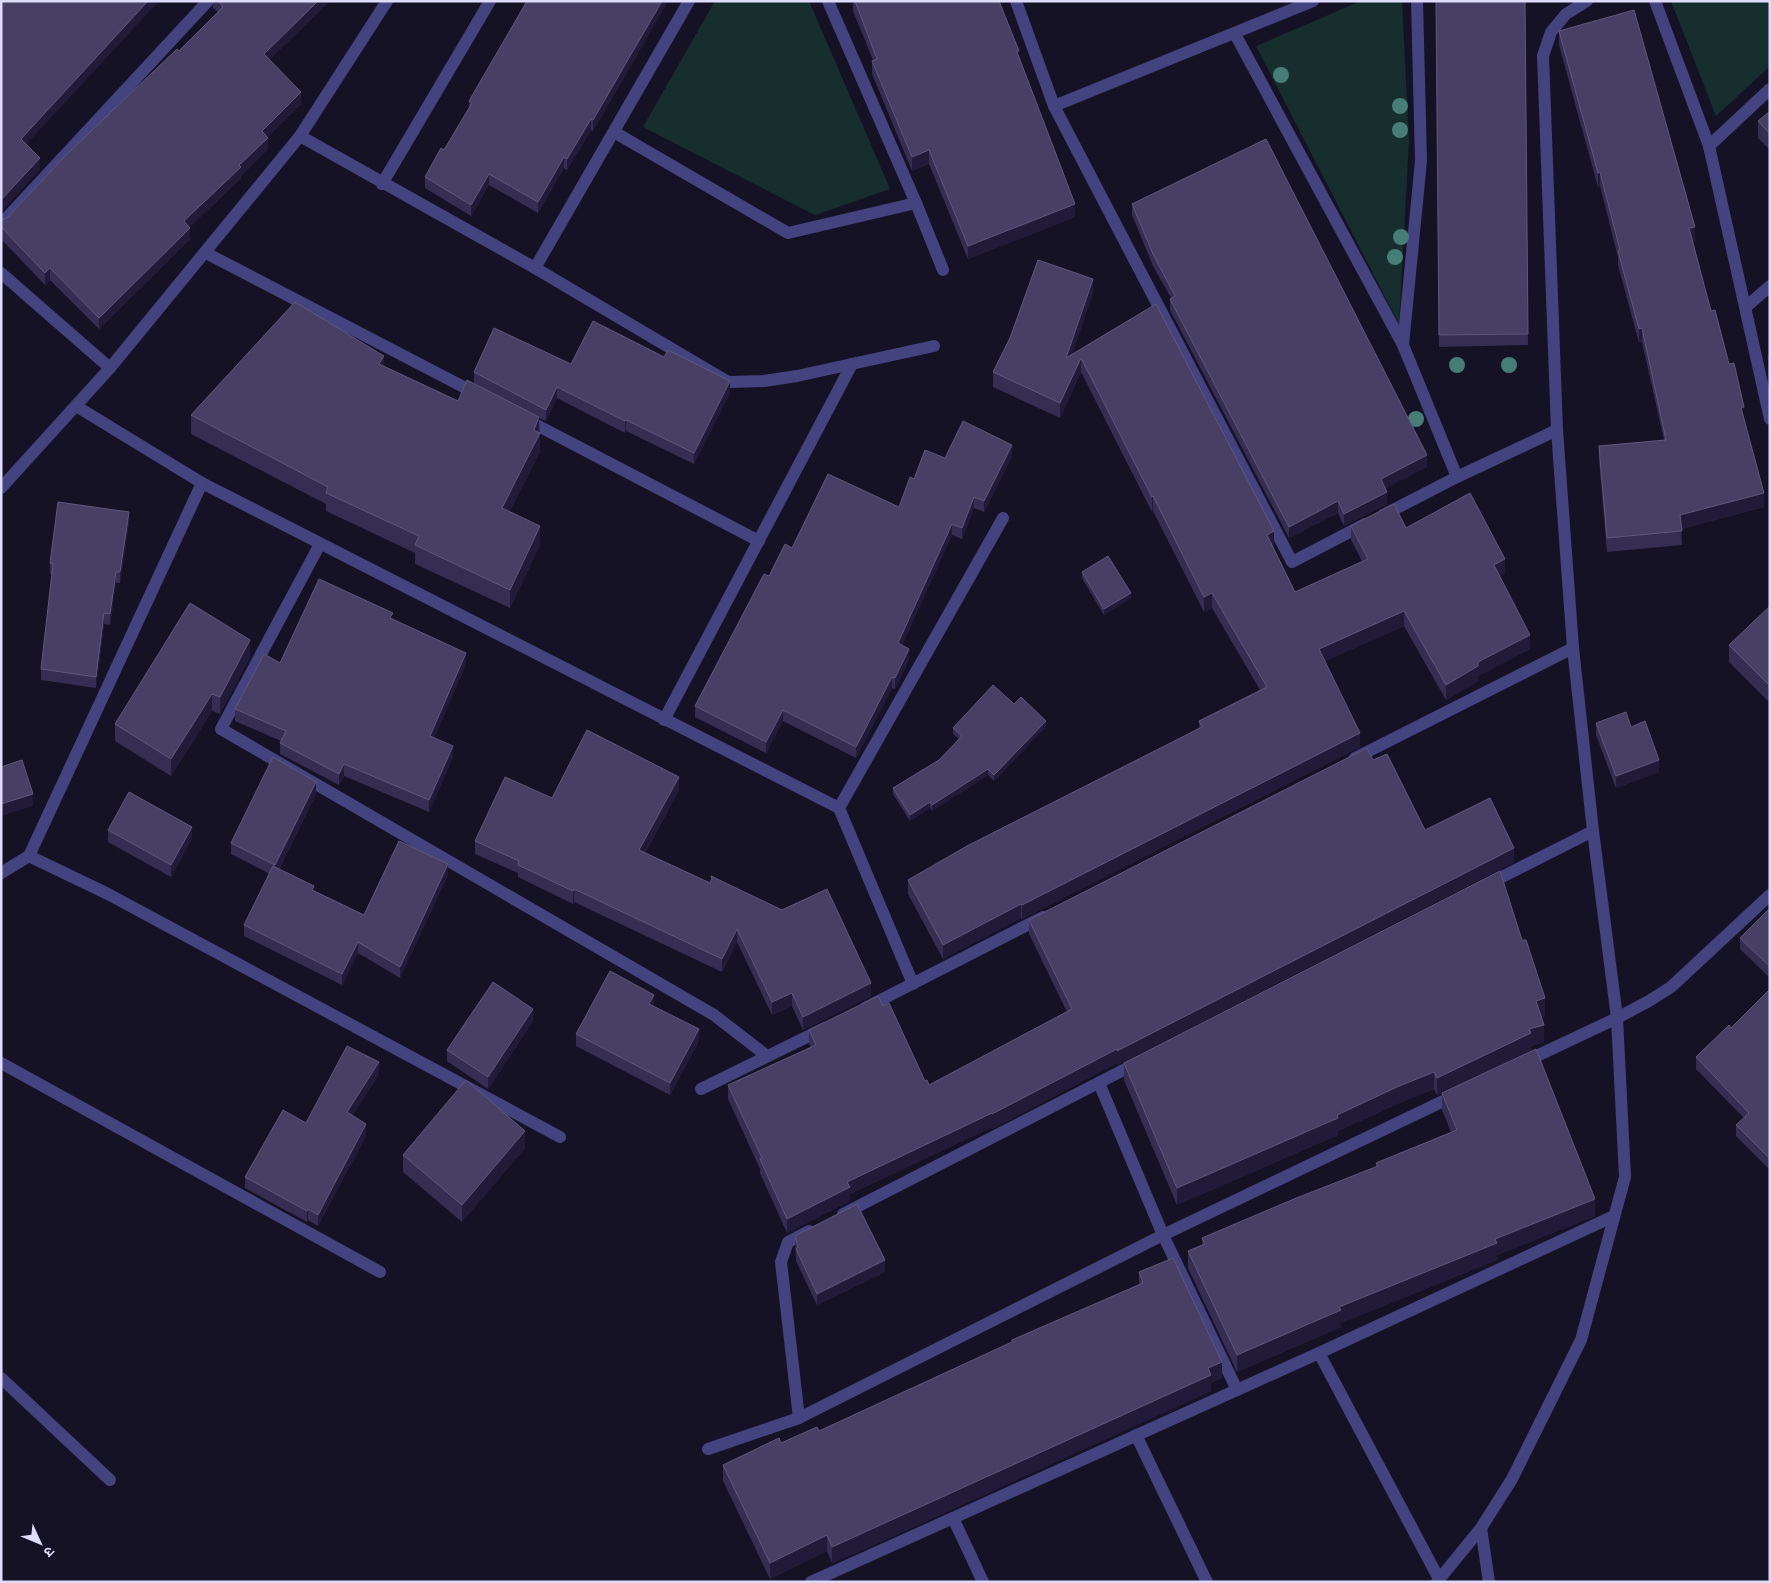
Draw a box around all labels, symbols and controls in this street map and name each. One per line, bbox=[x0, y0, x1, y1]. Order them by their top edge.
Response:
north arrow bbox=[15, 1518, 65, 1568]
text: उ bbox=[40, 1544, 59, 1562]

